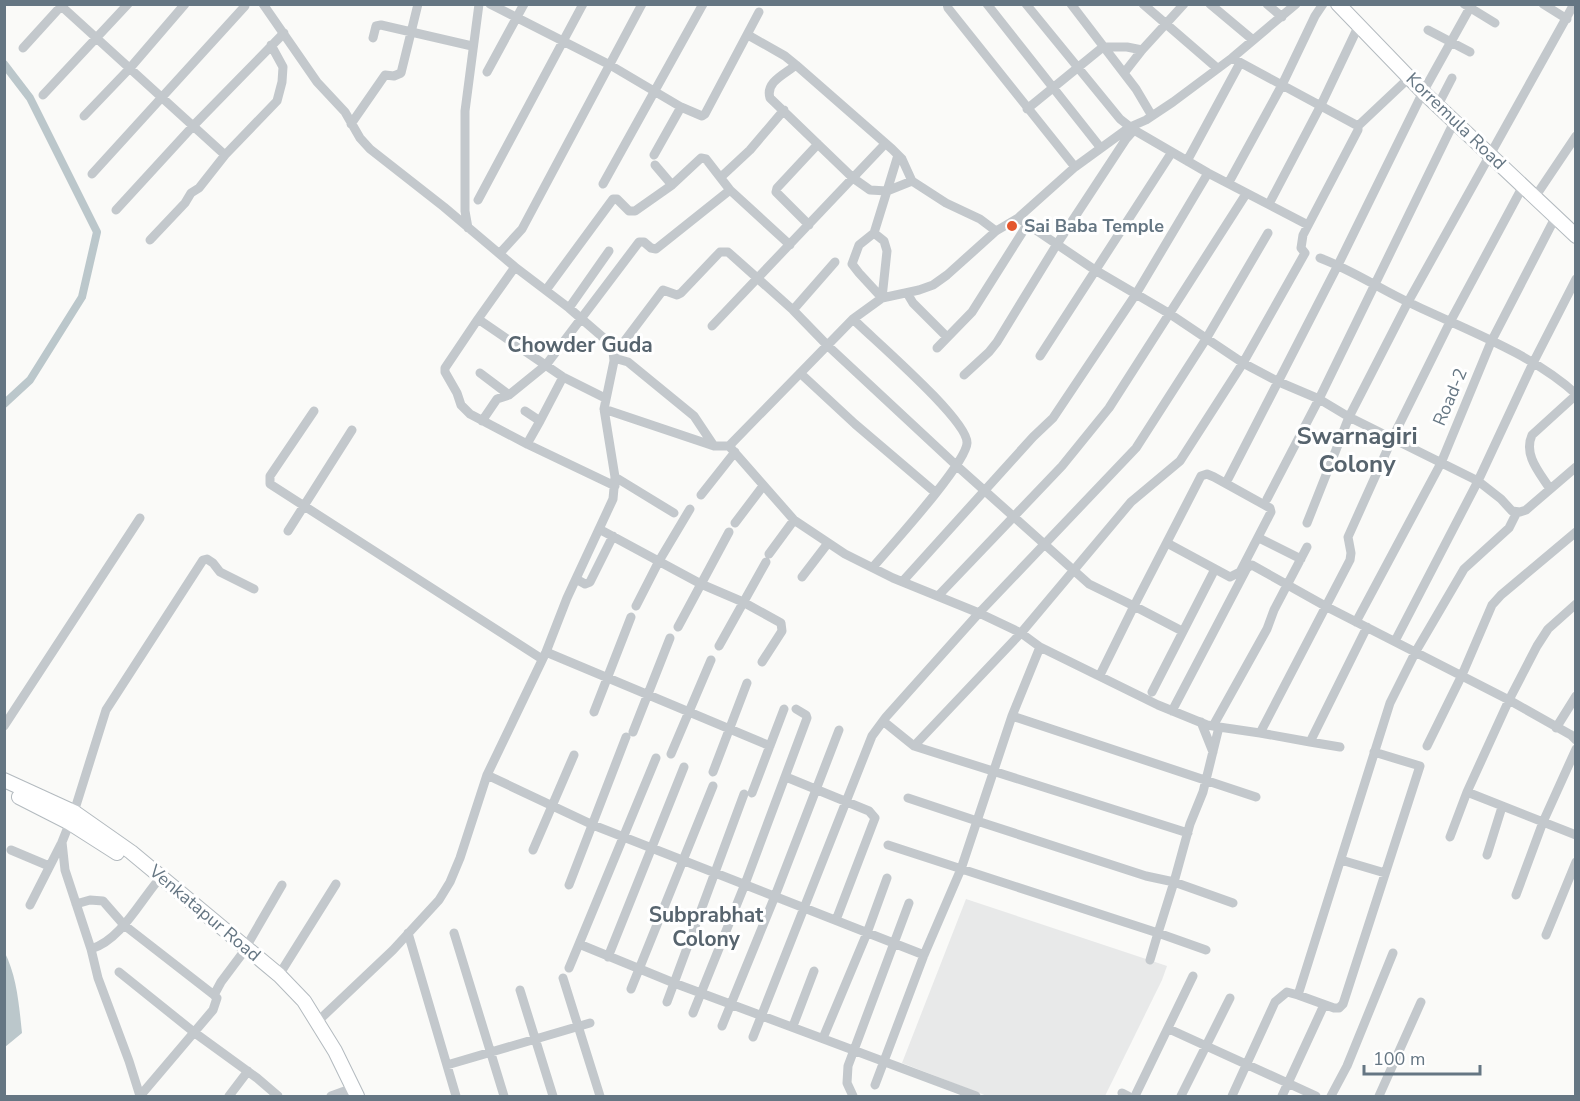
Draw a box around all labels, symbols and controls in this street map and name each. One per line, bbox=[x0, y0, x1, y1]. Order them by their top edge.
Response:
street label: Korremula Road bbox=[1401, 67, 1511, 175]
place label: Sai Baba Temple bbox=[1024, 214, 1164, 238]
marker: Sai Baba Temple bbox=[1005, 219, 1019, 233]
district label: Chowder Guda bbox=[507, 331, 653, 359]
street label: Road-2 bbox=[1427, 365, 1473, 429]
district label: Swarnagiri Colony bbox=[1296, 420, 1418, 480]
street label: Venkatapur Road bbox=[143, 858, 266, 967]
district label: Subprabhat Colony bbox=[649, 901, 764, 953]
scale bar bbox=[1364, 1038, 1480, 1076]
text: 100 m bbox=[1373, 1047, 1425, 1071]

